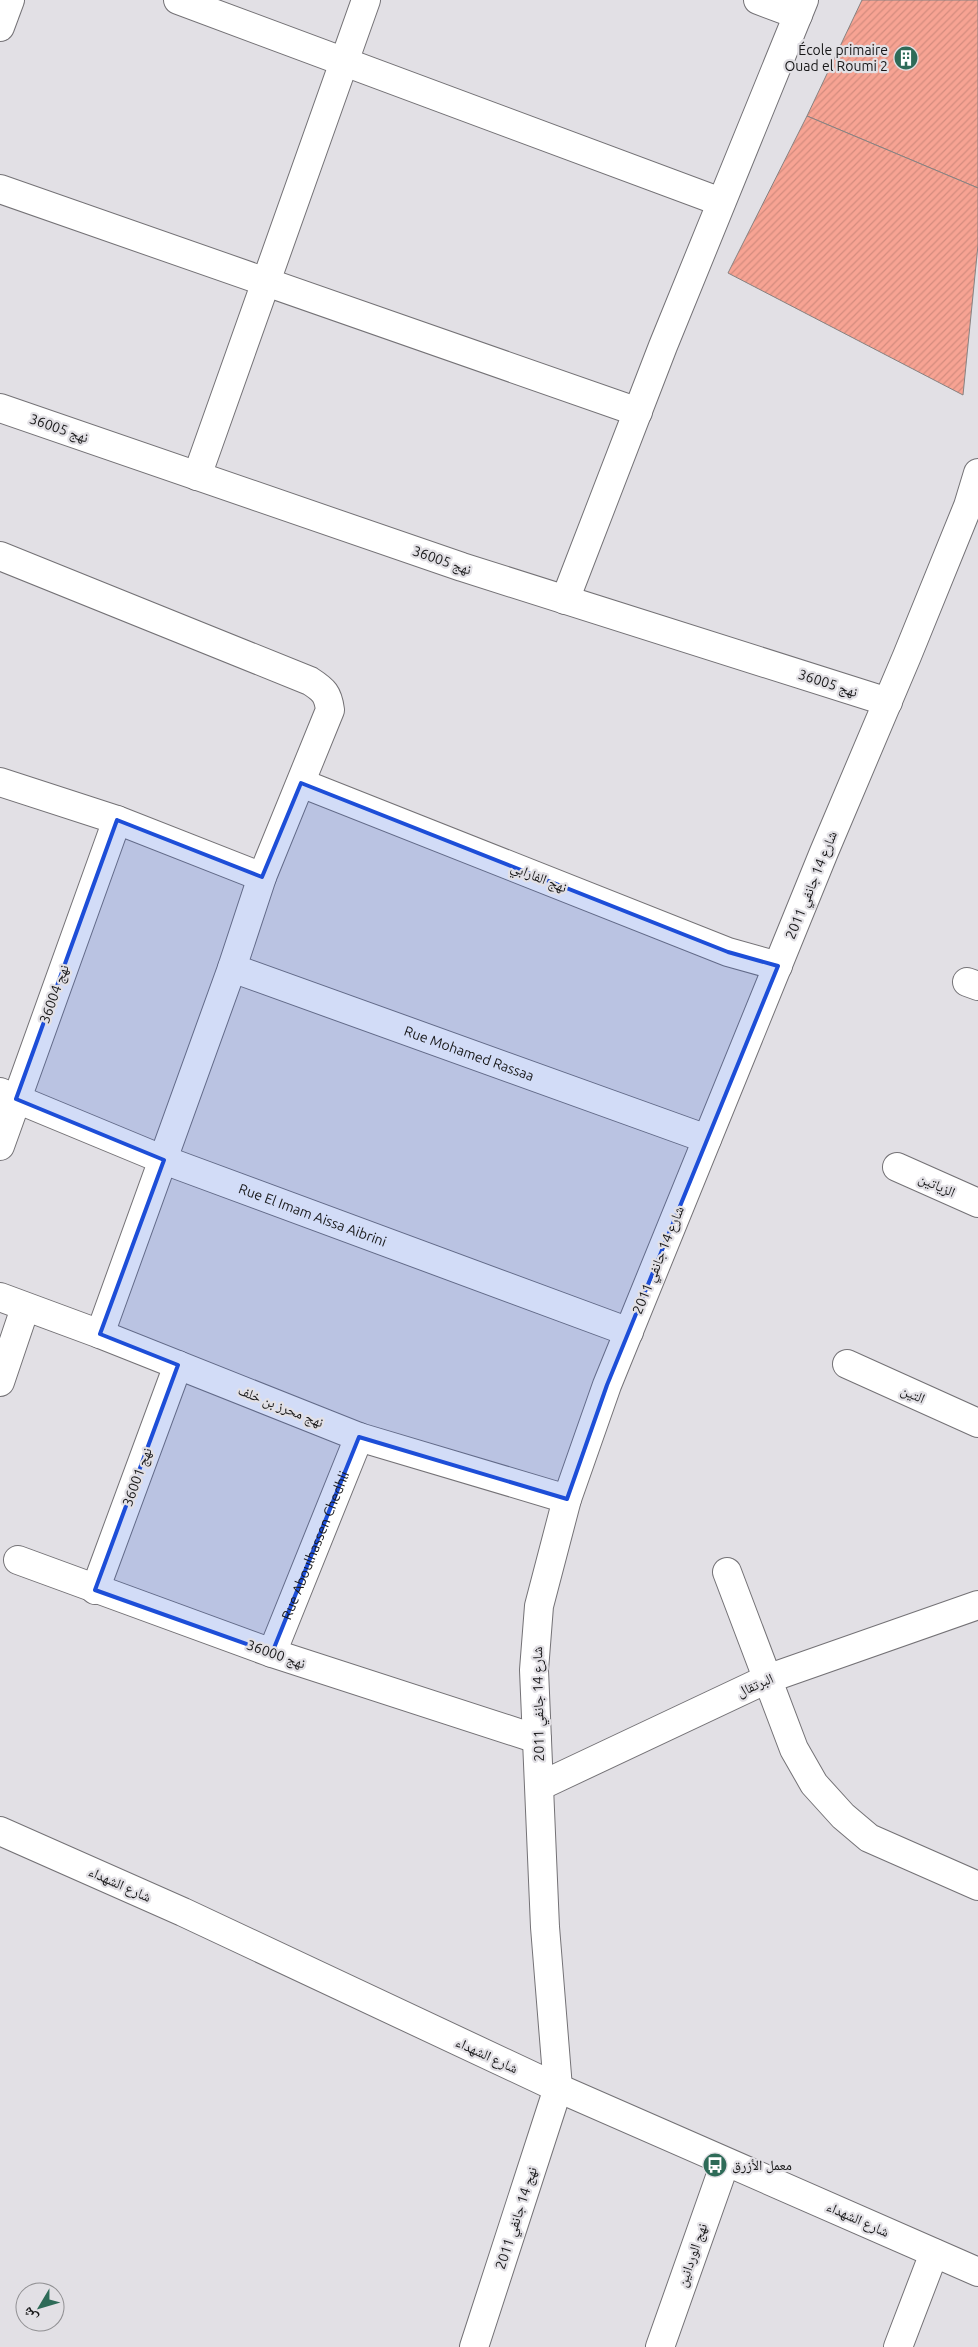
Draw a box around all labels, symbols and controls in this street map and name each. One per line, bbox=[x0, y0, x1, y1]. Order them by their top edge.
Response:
place label: École primaire Ouad el Roumi 2 bbox=[784, 41, 888, 74]
building icon: École primaire Ouad el Roumi 2 bbox=[893, 45, 919, 71]
street label: نهج 36005 bbox=[27, 410, 91, 447]
street label: نهج 36005 bbox=[410, 542, 474, 579]
street label: نهج 36005 bbox=[796, 666, 860, 702]
street label: شارع 14 جانفي 2011 bbox=[782, 829, 843, 943]
street label: نهج الفارابي bbox=[507, 858, 570, 899]
street label: نهج 36004 bbox=[36, 962, 74, 1026]
street label: Rue Mohamed Rassaa bbox=[402, 1023, 536, 1084]
street label: الزياتين bbox=[916, 1170, 958, 1201]
street label: Rue El Imam Aissa Aibrini bbox=[236, 1180, 389, 1250]
street label: شارع 14 جانفي 2011 bbox=[629, 1204, 690, 1318]
street label: نهج محرز بن خلف bbox=[235, 1382, 326, 1432]
street label: التين bbox=[898, 1382, 927, 1407]
street label: نهج 36001 bbox=[119, 1445, 157, 1509]
street label: Rue Aboulhassen Chedhli bbox=[278, 1469, 352, 1622]
street label: نهج 36000 bbox=[244, 1636, 308, 1673]
street label: شارع 14 جانفي 2011 bbox=[529, 1646, 551, 1762]
street label: البرتقال bbox=[734, 1670, 776, 1701]
street label: شارع الشهداء bbox=[85, 1863, 154, 1907]
street label: شارع الشهداء bbox=[452, 2034, 521, 2078]
bus stop icon: معمل الأزرق bbox=[702, 2152, 728, 2178]
place label: معمل الأزرق bbox=[732, 2157, 792, 2174]
street label: نهج 14 جانفي 2011 bbox=[492, 2165, 544, 2272]
street label: شارع الشهداء bbox=[823, 2198, 892, 2242]
street label: نهج الوردانين bbox=[674, 2221, 712, 2290]
north arrow bbox=[15, 2282, 65, 2332]
text: ش bbox=[19, 2303, 41, 2326]

